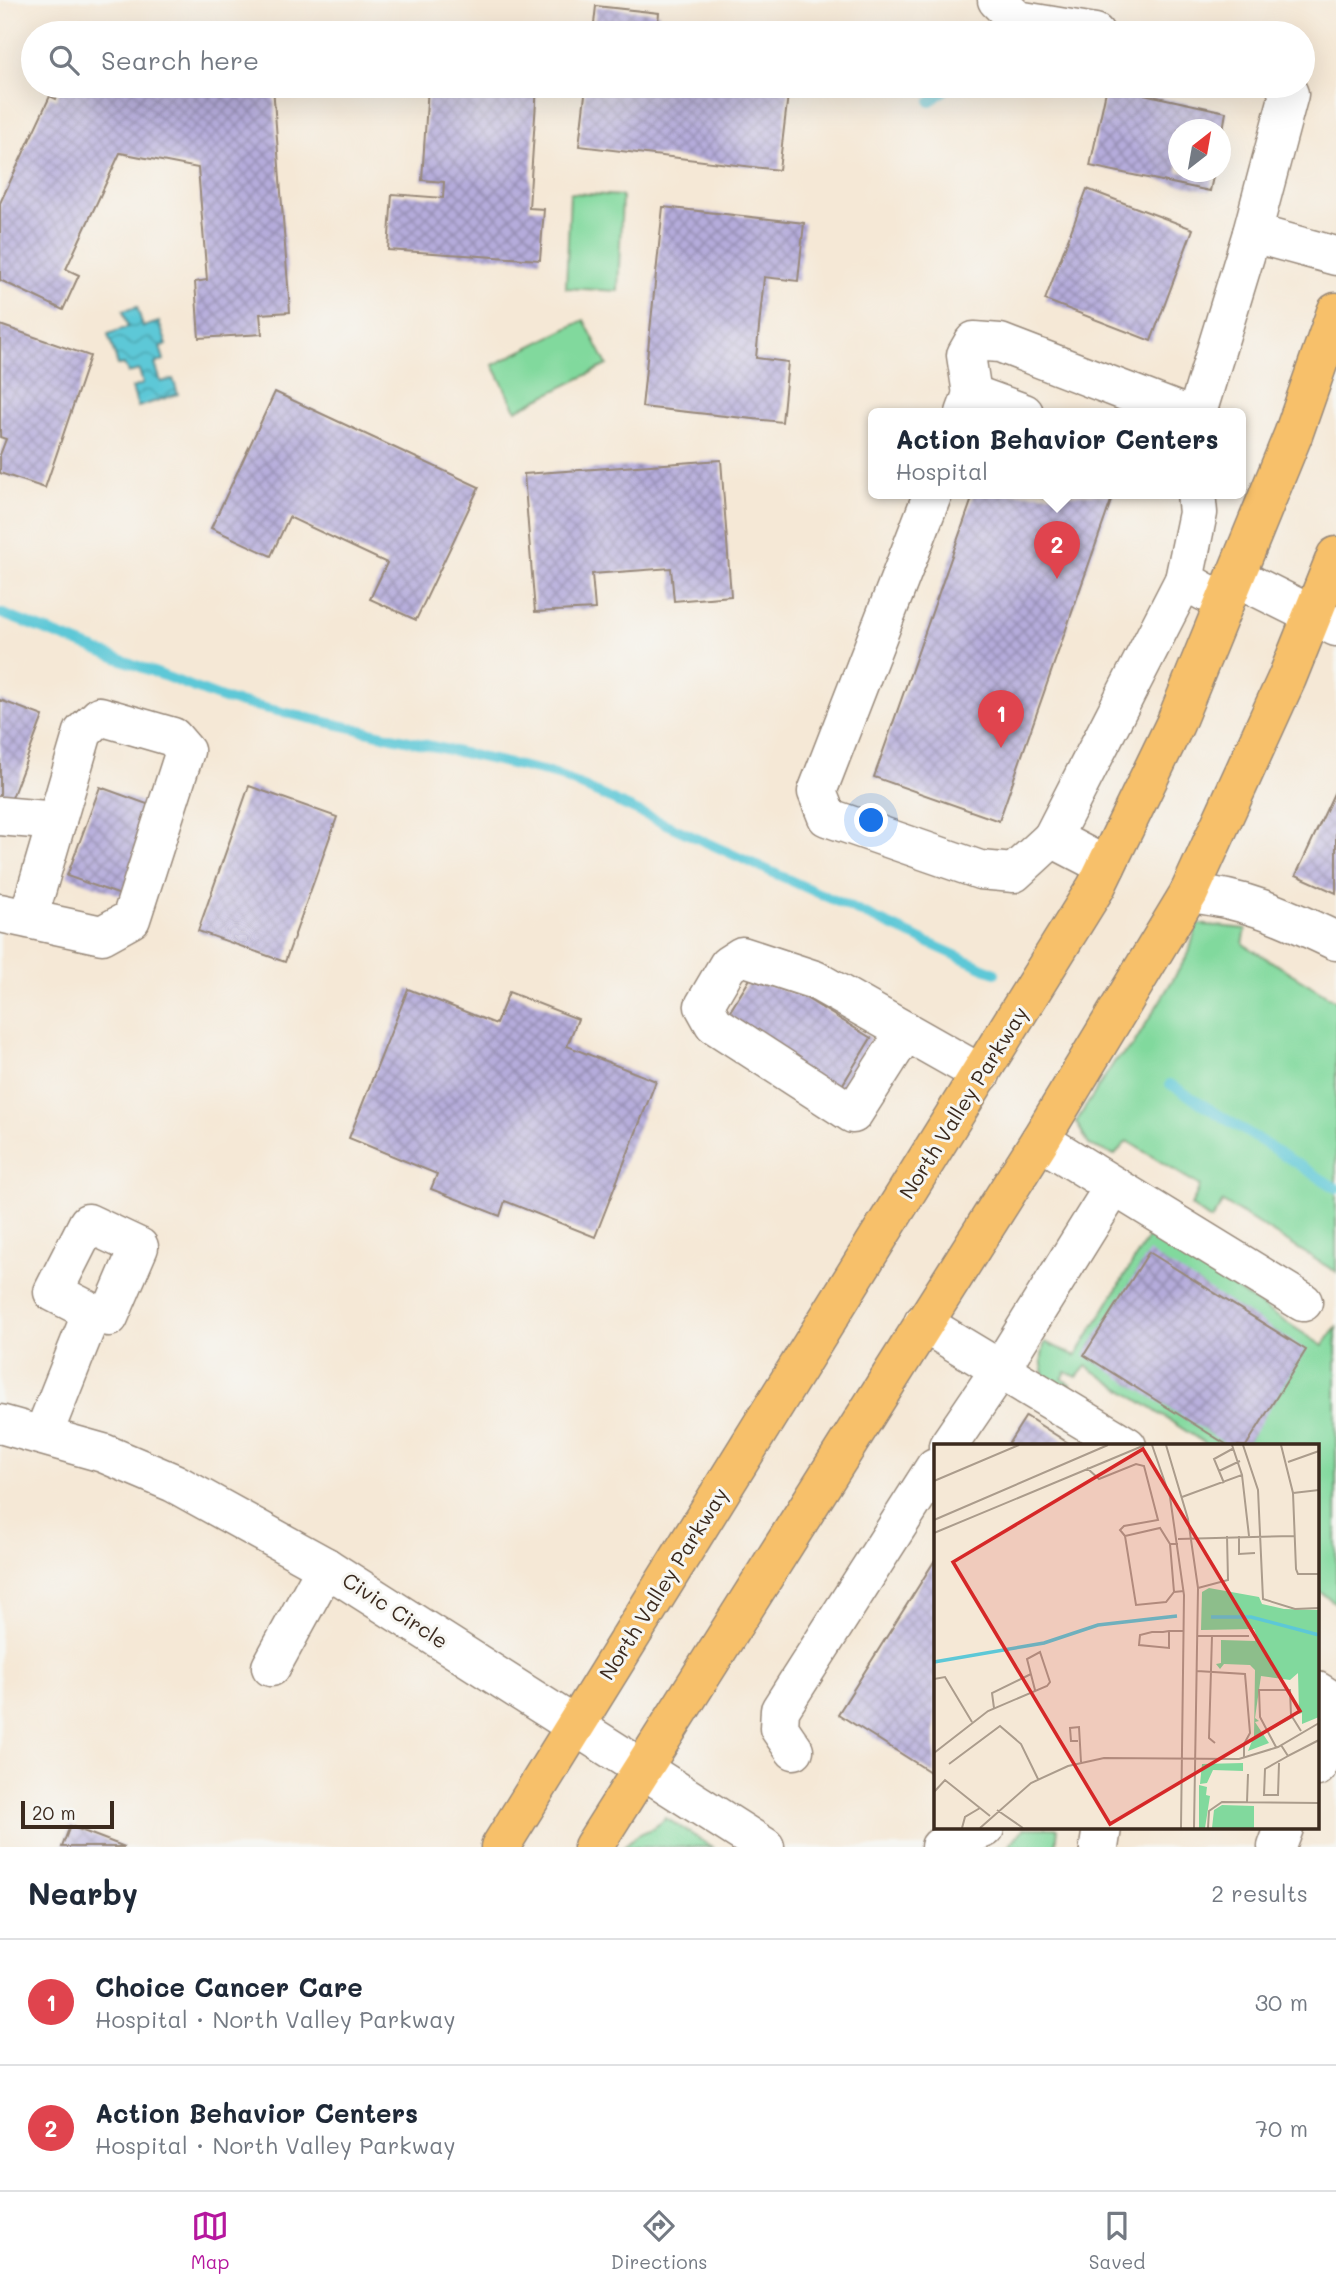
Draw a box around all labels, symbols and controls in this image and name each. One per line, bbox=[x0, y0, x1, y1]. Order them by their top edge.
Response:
search box bbox=[21, 21, 1315, 98]
icon: search bbox=[45, 41, 83, 79]
text: Search here bbox=[101, 43, 259, 77]
north arrow bbox=[1168, 119, 1231, 182]
popup bbox=[868, 408, 1246, 499]
text: Action Behavior Centers bbox=[895, 422, 1219, 456]
text: Hospital bbox=[895, 456, 988, 486]
pin: 2 bbox=[1034, 521, 1080, 579]
pin: 1 bbox=[978, 690, 1024, 748]
your location bbox=[854, 803, 888, 837]
street label: North Valley Parkway bbox=[892, 1001, 1033, 1204]
inset map bbox=[934, 1444, 1318, 1829]
street label: North Valley Parkway bbox=[592, 1482, 733, 1685]
street label: Civic Circle bbox=[338, 1566, 454, 1654]
scale bar bbox=[21, 1798, 114, 1830]
text: 20 m bbox=[32, 1800, 76, 1825]
text: Nearby bbox=[28, 1873, 138, 1913]
text: 2 results bbox=[1211, 1878, 1308, 1908]
text: Choice Cancer Care bbox=[95, 1970, 363, 2004]
text: 1 bbox=[46, 1987, 56, 2017]
text: 30 m bbox=[1255, 1987, 1308, 2017]
text: Hospital · North Valley Parkway bbox=[95, 2004, 456, 2034]
text: Action Behavior Centers bbox=[95, 2096, 418, 2130]
text: 2 bbox=[45, 2113, 57, 2143]
text: 70 m bbox=[1255, 2113, 1308, 2143]
text: Hospital · North Valley Parkway bbox=[95, 2130, 456, 2160]
tab: Map bbox=[191, 2207, 229, 2274]
tab: Directions bbox=[611, 2207, 707, 2274]
tab: Saved bbox=[1089, 2207, 1145, 2274]

